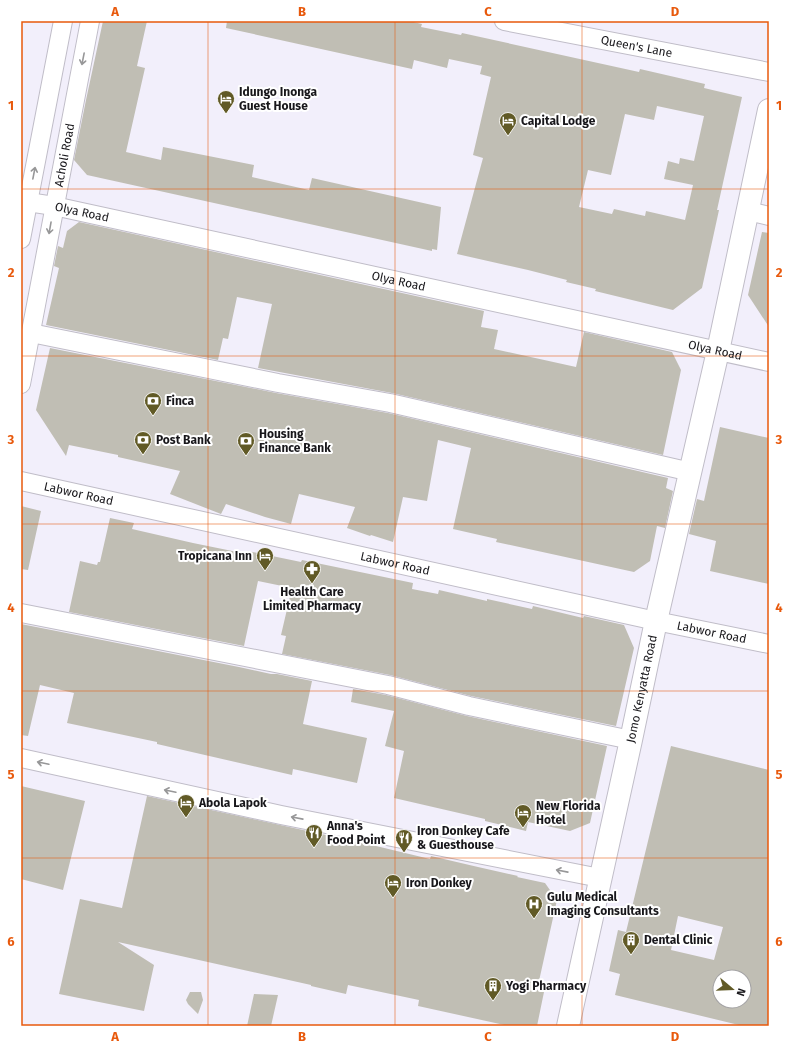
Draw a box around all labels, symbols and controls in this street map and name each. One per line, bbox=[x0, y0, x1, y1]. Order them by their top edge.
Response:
text: A bbox=[110, 4, 119, 19]
text: B bbox=[298, 4, 306, 19]
text: C bbox=[484, 4, 492, 19]
text: D bbox=[671, 4, 680, 19]
street label: Queen's Lane bbox=[600, 33, 674, 60]
one-way arrow bbox=[79, 52, 87, 65]
place label: Idungo Inonga Guest House bbox=[239, 85, 317, 113]
hotel icon: Idungo Inonga Guest House bbox=[216, 89, 236, 114]
text: 1 bbox=[8, 98, 14, 113]
text: 1 bbox=[776, 98, 782, 113]
hotel icon: Capital Lodge bbox=[498, 111, 518, 136]
place label: Capital Lodge bbox=[521, 114, 596, 128]
street label: Acholi Road bbox=[52, 122, 77, 188]
one-way arrow bbox=[30, 167, 38, 180]
street label: Olya Road bbox=[54, 199, 110, 225]
one-way arrow bbox=[46, 221, 54, 234]
text: 2 bbox=[8, 265, 15, 280]
text: 2 bbox=[776, 265, 783, 280]
street label: Olya Road bbox=[370, 268, 427, 294]
street label: Olya Road bbox=[687, 338, 743, 363]
bank icon: Finca bbox=[143, 391, 163, 416]
place label: Finca bbox=[166, 394, 194, 408]
place label: Housing Finance Bank bbox=[259, 427, 331, 455]
bank icon: Post Bank bbox=[133, 430, 153, 455]
bank icon: Housing Finance Bank bbox=[236, 431, 256, 456]
text: 3 bbox=[7, 432, 15, 447]
text: 3 bbox=[775, 432, 783, 447]
place label: Post Bank bbox=[156, 433, 211, 447]
street label: Labwor Road bbox=[43, 479, 115, 508]
hotel icon: Tropicana Inn bbox=[255, 546, 275, 571]
place label: Tropicana Inn bbox=[178, 549, 252, 563]
street label: Labwor Road bbox=[359, 549, 431, 578]
pharmacy icon: Health Care Limited Pharmacy bbox=[302, 559, 322, 584]
place label: Health Care Limited Pharmacy bbox=[263, 585, 362, 613]
text: 4 bbox=[7, 600, 15, 615]
text: 4 bbox=[775, 600, 783, 615]
street label: Labwor Road bbox=[676, 618, 748, 646]
street label: Jomo Kenyatta Road bbox=[624, 634, 660, 744]
one-way arrow bbox=[37, 759, 50, 767]
text: 5 bbox=[8, 767, 15, 782]
text: 5 bbox=[776, 767, 783, 782]
one-way arrow bbox=[164, 786, 177, 794]
hotel icon: Abola Lapok bbox=[176, 793, 196, 818]
place label: Abola Lapok bbox=[198, 796, 267, 810]
place label: New Florida Hotel bbox=[536, 799, 601, 827]
hotel icon: New Florida Hotel bbox=[513, 803, 533, 828]
one-way arrow bbox=[291, 814, 304, 822]
place label: Anna's Food Point bbox=[326, 819, 386, 847]
restaurant icon: Anna's Food Point bbox=[304, 823, 324, 848]
place label: Iron Donkey Cafe & Guesthouse bbox=[417, 824, 510, 852]
restaurant icon: Iron Donkey Cafe & Guesthouse bbox=[394, 828, 414, 853]
one-way arrow bbox=[556, 866, 569, 874]
hotel icon: Iron Donkey bbox=[383, 873, 403, 898]
place label: Iron Donkey bbox=[406, 876, 472, 890]
place label: Gulu Medical Imaging Consultants bbox=[547, 890, 659, 918]
hospital icon: Gulu Medical Imaging Consultants bbox=[524, 894, 544, 919]
building icon: Dental Clinic bbox=[621, 930, 641, 955]
place label: Dental Clinic bbox=[644, 933, 713, 947]
text: 6 bbox=[7, 934, 15, 949]
text: 6 bbox=[775, 934, 783, 949]
north arrow bbox=[712, 969, 752, 1009]
building icon: Yogi Pharmacy bbox=[483, 976, 503, 1001]
place label: Yogi Pharmacy bbox=[505, 979, 587, 993]
text: N bbox=[734, 987, 748, 998]
text: A bbox=[110, 1029, 119, 1044]
text: B bbox=[298, 1029, 306, 1044]
text: C bbox=[484, 1029, 492, 1044]
text: D bbox=[671, 1029, 680, 1044]

